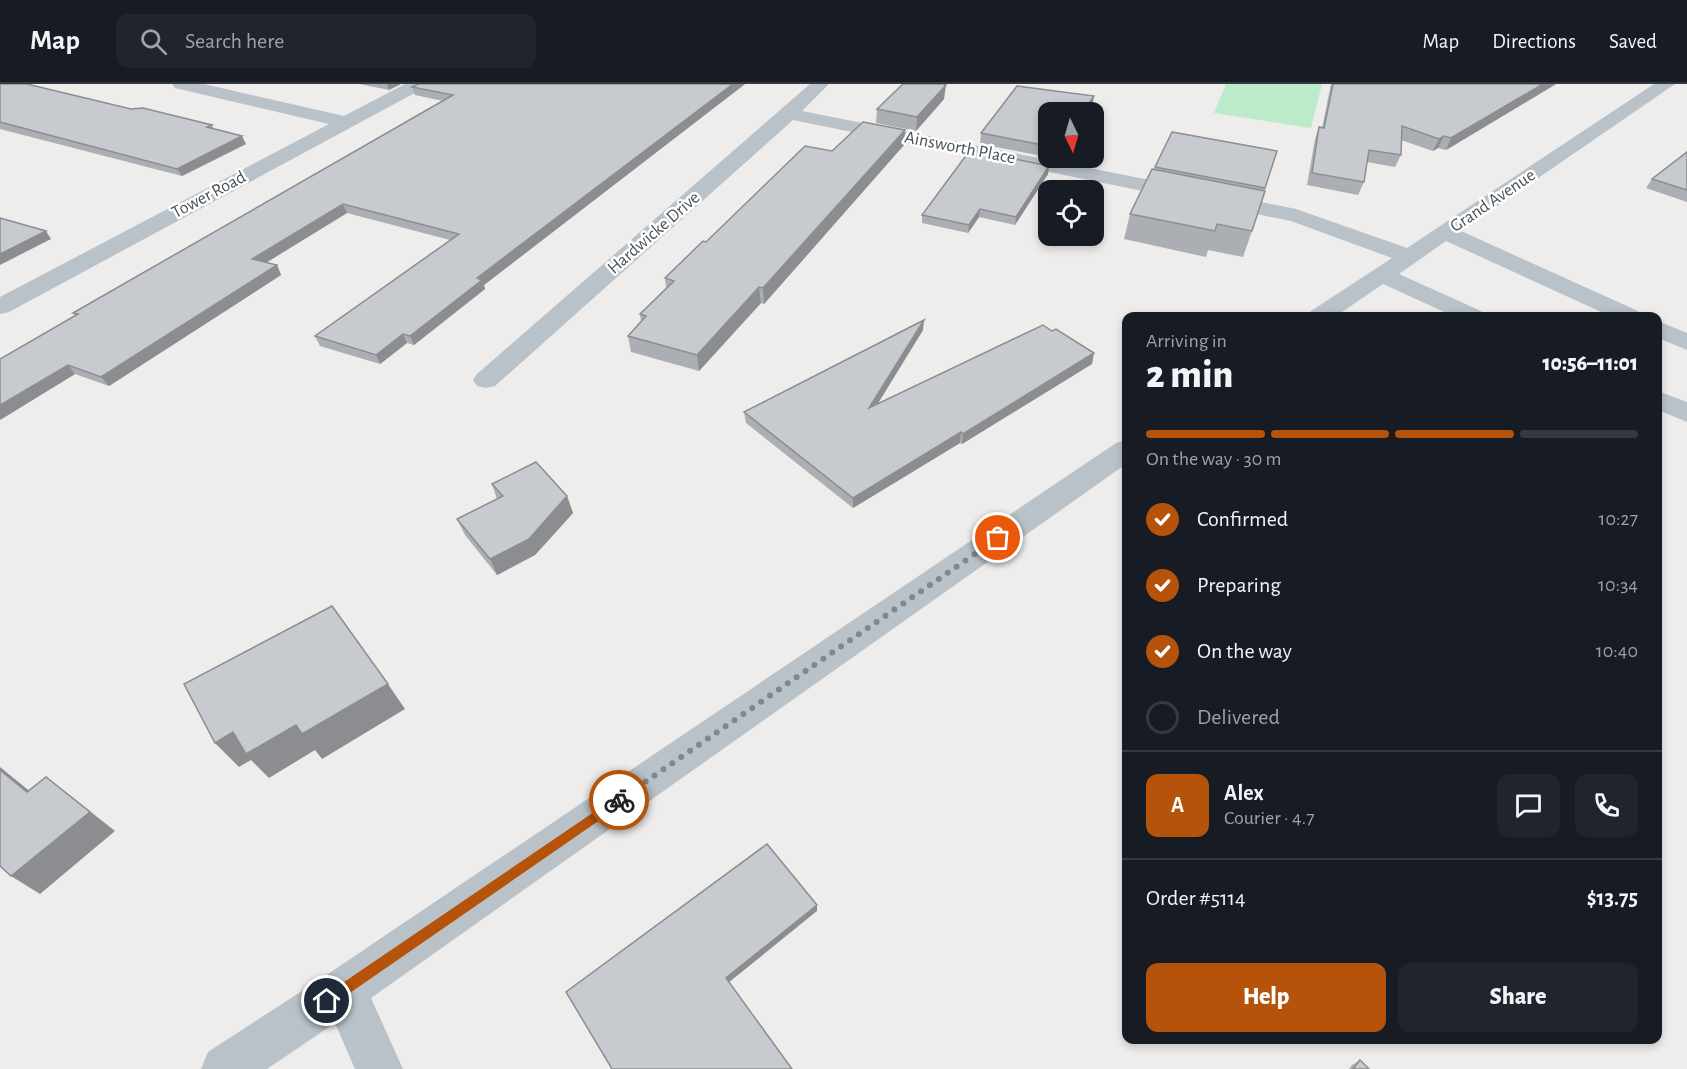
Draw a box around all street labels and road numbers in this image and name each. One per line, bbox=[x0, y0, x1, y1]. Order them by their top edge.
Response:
street label: Ainsworth Place bbox=[903, 128, 1017, 168]
street label: Grand Avenue bbox=[1447, 166, 1539, 236]
street label: Tower Road bbox=[169, 168, 249, 222]
street label: Hardwicke Drive bbox=[605, 188, 703, 278]

